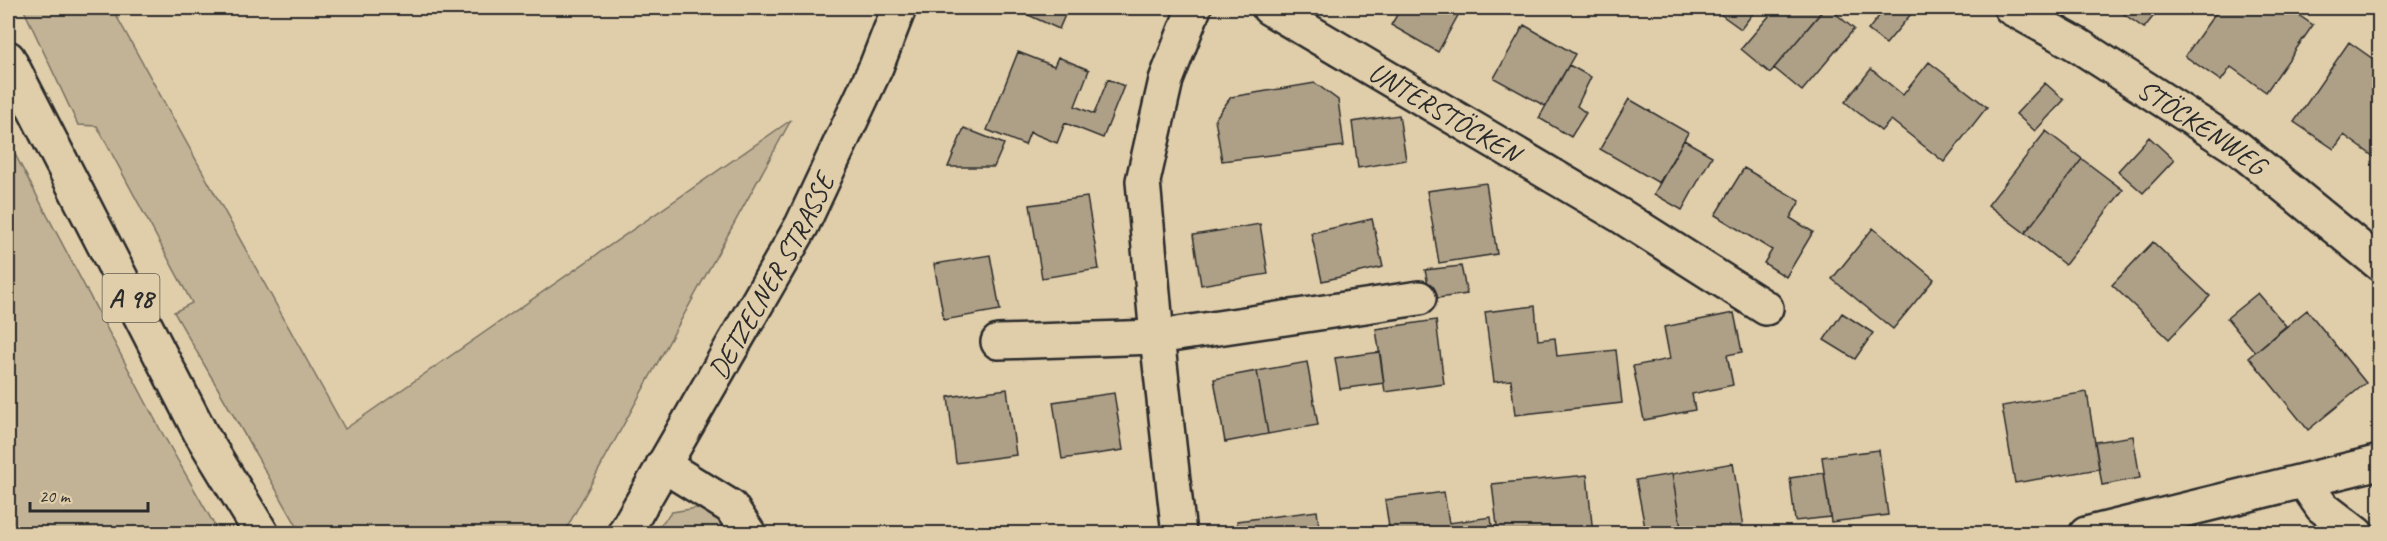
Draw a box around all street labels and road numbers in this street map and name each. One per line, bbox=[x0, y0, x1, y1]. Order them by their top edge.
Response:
street label: UNTERSTÖCKEN bbox=[1362, 54, 1530, 173]
street label: STÖCKENWEG bbox=[2131, 71, 2276, 184]
street label: DETZELNER STRASSE bbox=[700, 165, 843, 385]
road number: A 98 bbox=[102, 274, 160, 322]

